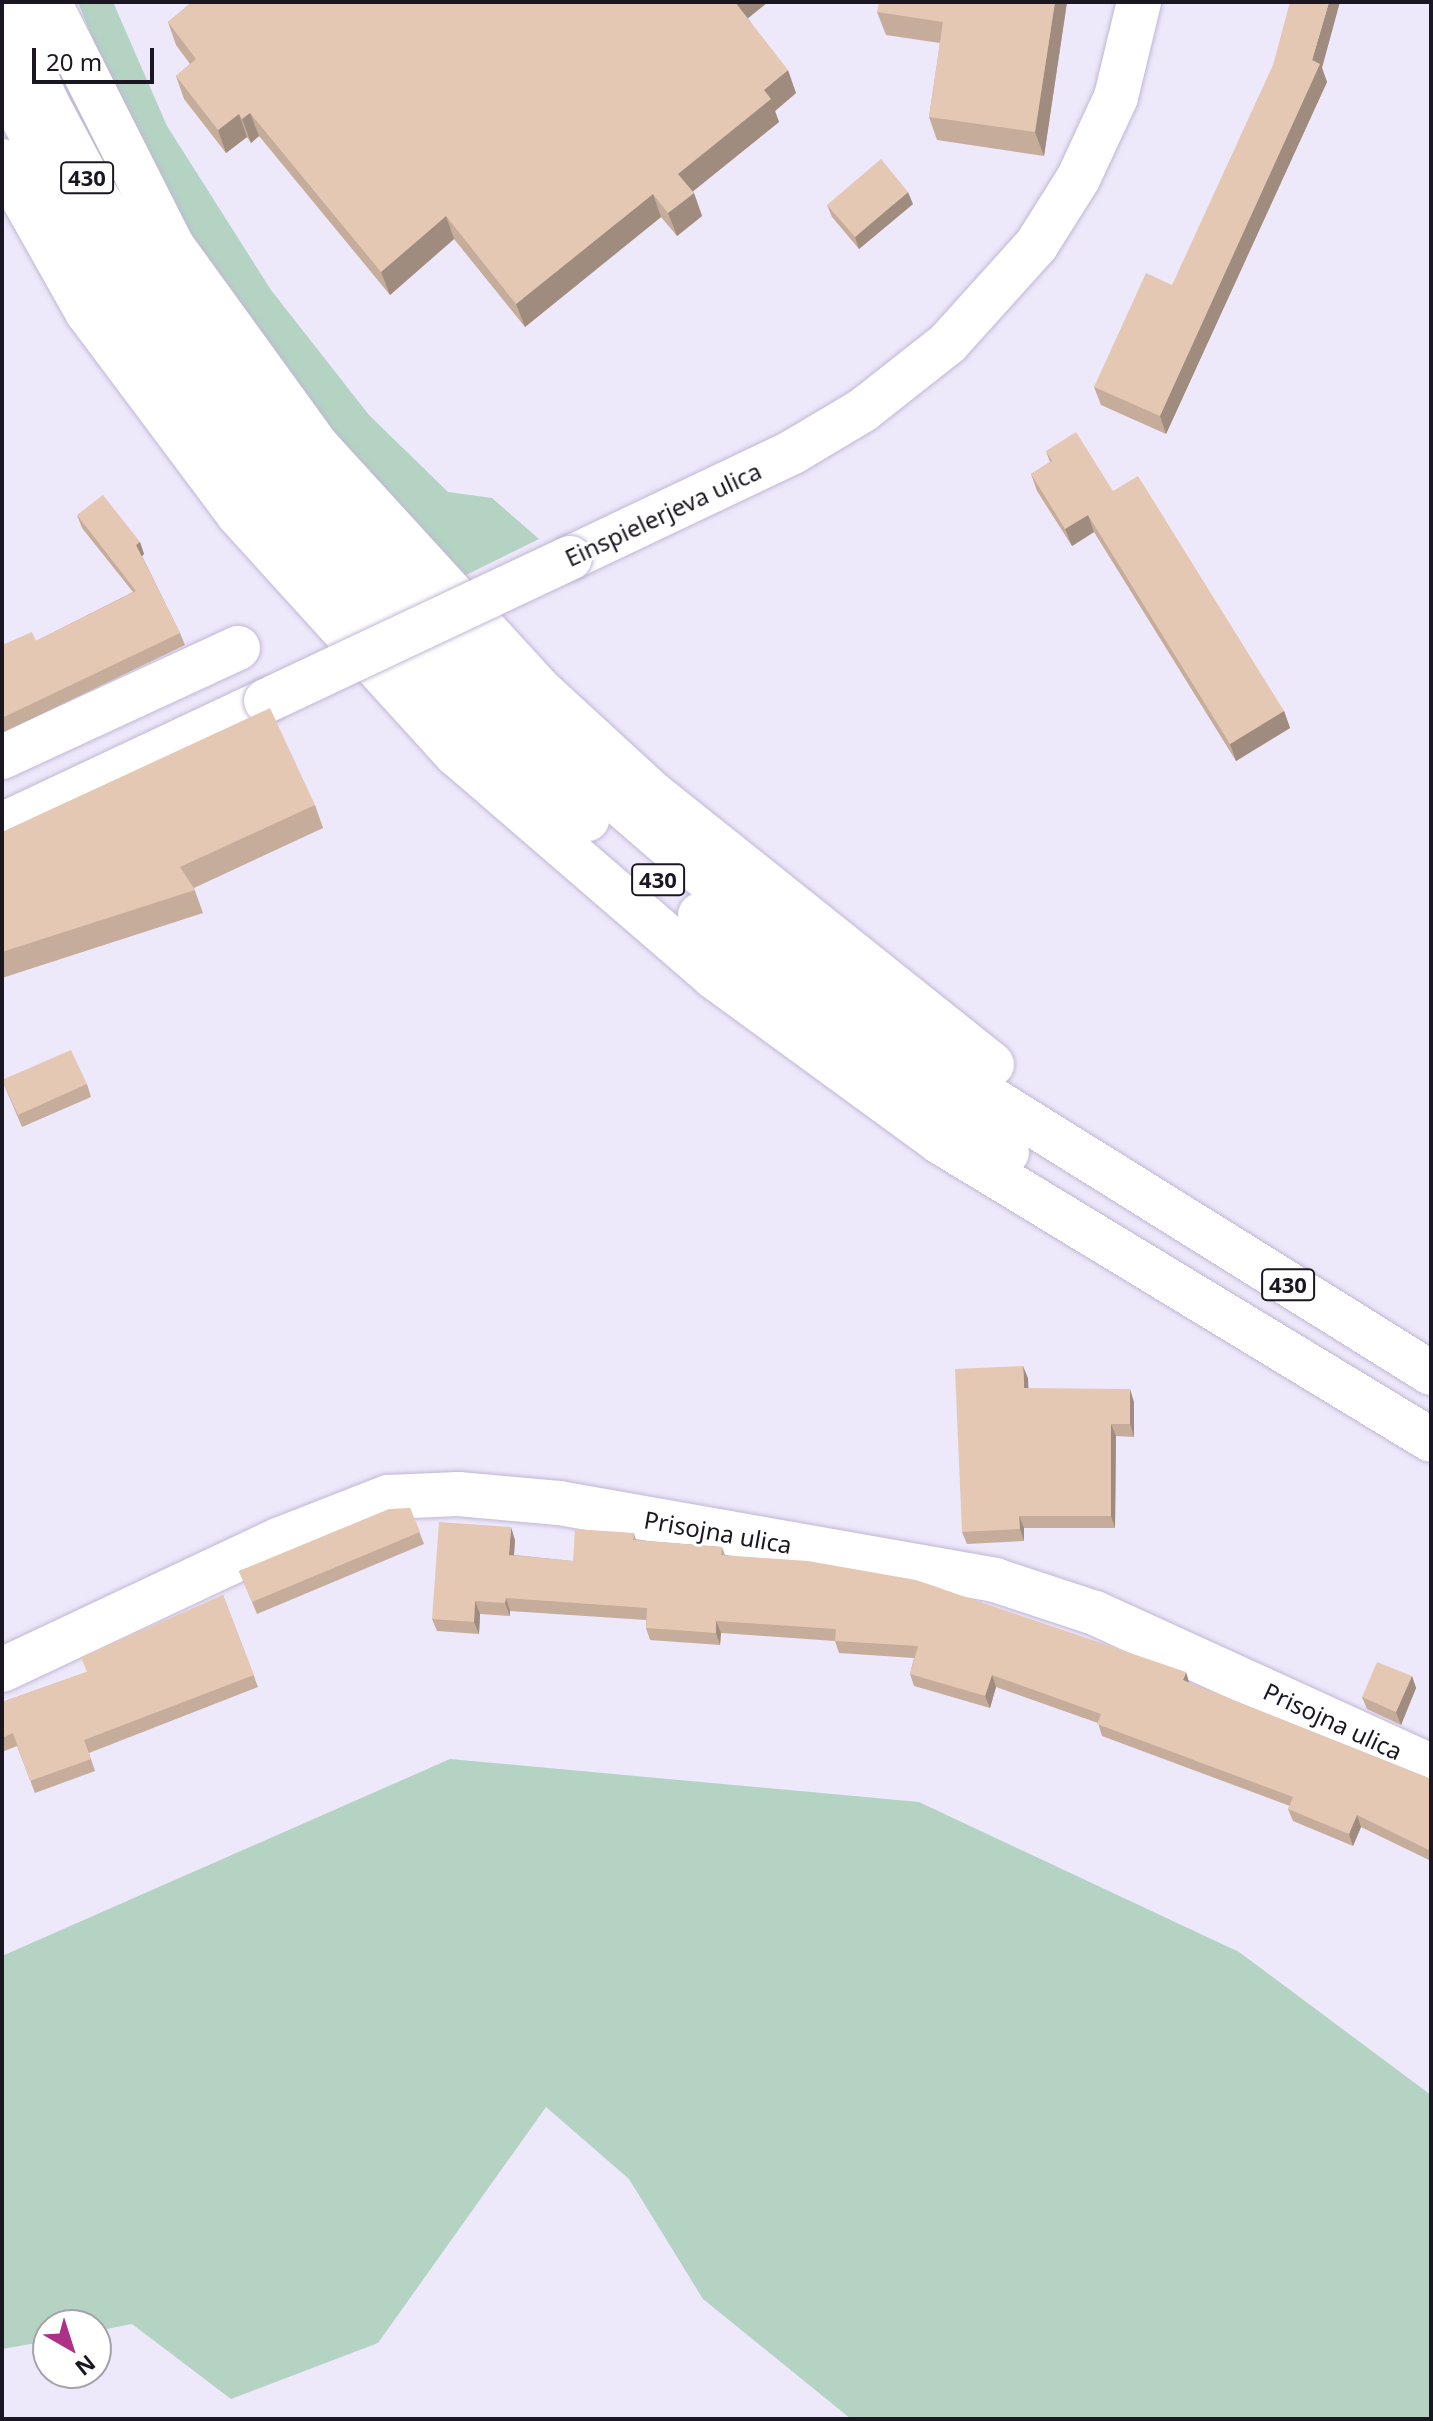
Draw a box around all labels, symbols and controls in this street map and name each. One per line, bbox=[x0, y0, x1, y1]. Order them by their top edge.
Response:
scale bar bbox=[36, 32, 158, 82]
text: 20 m bbox=[46, 45, 102, 78]
road number: 430 bbox=[59, 160, 115, 196]
street label: Einspielerjeva ulica bbox=[560, 456, 766, 572]
road number: 430 bbox=[630, 862, 686, 898]
road number: 430 bbox=[1260, 1267, 1316, 1303]
street label: Prisojna ulica bbox=[642, 1505, 794, 1559]
street label: Prisojna ulica bbox=[1259, 1676, 1407, 1766]
north arrow bbox=[32, 2309, 112, 2389]
text: N bbox=[69, 2349, 102, 2383]

